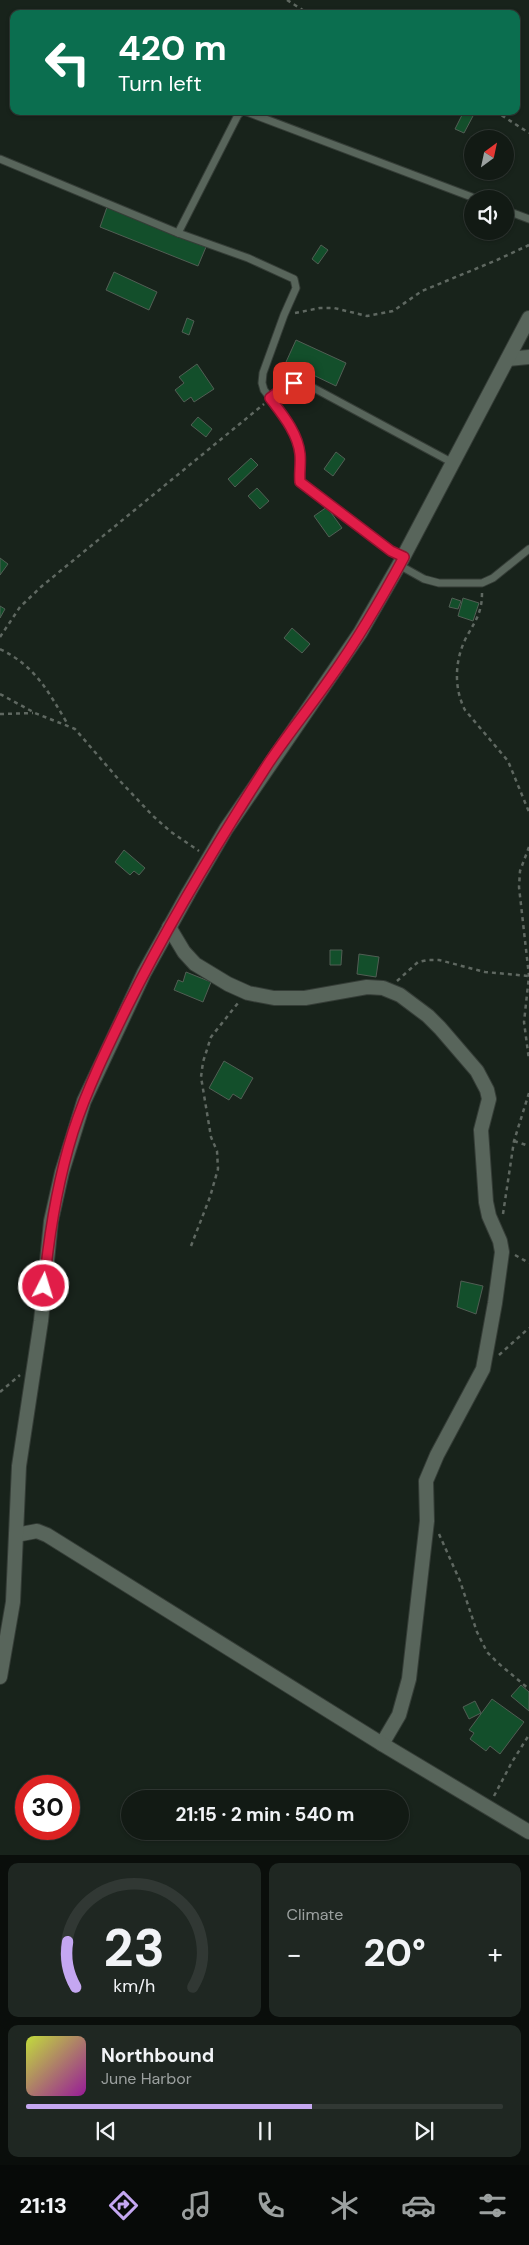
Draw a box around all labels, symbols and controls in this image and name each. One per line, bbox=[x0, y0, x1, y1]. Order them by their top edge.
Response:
text: 420 m bbox=[118, 25, 227, 71]
icon: left bbox=[35, 30, 100, 95]
text: Turn left bbox=[118, 69, 202, 98]
north arrow bbox=[464, 130, 514, 180]
map controls bbox=[464, 130, 514, 240]
button: sound bbox=[464, 190, 514, 240]
pin bbox=[273, 362, 315, 404]
icon: arrive bbox=[280, 369, 308, 397]
position arrow bbox=[17, 1259, 69, 1311]
speed limit sign: 30 bbox=[15, 1775, 80, 1840]
text: 21:15 · 2 min · 540 m bbox=[176, 1802, 355, 1827]
text: Climate bbox=[287, 1904, 343, 1925]
text: 23 bbox=[104, 1914, 165, 1982]
text: 20° bbox=[364, 1928, 426, 1978]
text: − bbox=[287, 1936, 302, 1973]
text: + bbox=[488, 1936, 503, 1973]
text: km/h bbox=[113, 1974, 155, 1998]
text: Northbound bbox=[101, 2043, 214, 2068]
text: June Harbor bbox=[101, 2068, 192, 2089]
icon: previous bbox=[92, 2117, 120, 2145]
icon: pause bbox=[251, 2117, 279, 2145]
icon: next bbox=[410, 2117, 438, 2145]
icon: directions bbox=[106, 2188, 141, 2223]
icon: music bbox=[179, 2188, 214, 2223]
icon: phone bbox=[253, 2188, 288, 2223]
icon: climate bbox=[327, 2188, 362, 2223]
icon: car bbox=[401, 2188, 436, 2223]
icon: filters bbox=[475, 2188, 510, 2223]
text: 21:13 bbox=[19, 2191, 67, 2220]

